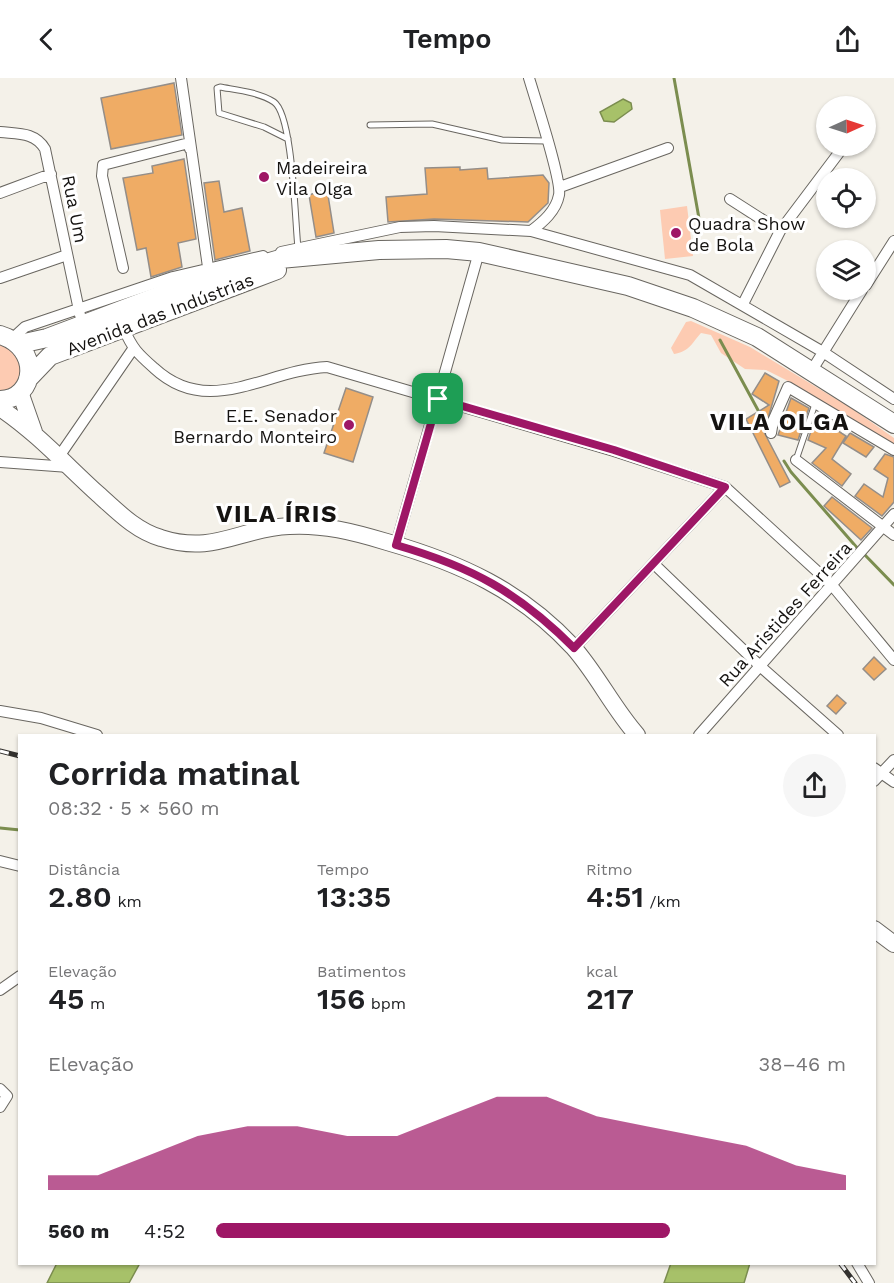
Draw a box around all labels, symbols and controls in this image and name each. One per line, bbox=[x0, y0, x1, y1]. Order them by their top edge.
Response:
icon: back bbox=[30, 23, 63, 56]
text: Tempo bbox=[403, 23, 491, 55]
icon: share bbox=[831, 23, 864, 56]
north arrow bbox=[816, 96, 876, 156]
map controls bbox=[816, 96, 876, 300]
place label: Madeireira Vila Olga bbox=[276, 157, 367, 199]
button: locate bbox=[816, 168, 876, 228]
marker: Madeireira Vila Olga bbox=[257, 170, 271, 184]
street label: Rua Um bbox=[58, 173, 92, 245]
place label: Quadra Show de Bola bbox=[688, 213, 805, 255]
marker: Quadra Show de Bola bbox=[669, 226, 683, 240]
button: layers bbox=[816, 240, 876, 300]
street label: Avenida das Indústrias bbox=[63, 269, 257, 359]
pin bbox=[412, 373, 463, 424]
icon: arrive bbox=[421, 382, 454, 415]
place label: E.E. Senador Bernardo Monteiro bbox=[173, 405, 337, 447]
district label: VILA OLGA bbox=[710, 408, 850, 436]
marker: E.E. Senador Bernardo Monteiro bbox=[342, 418, 356, 432]
district label: VILA ÍRIS bbox=[216, 500, 338, 528]
street label: Rua Aristides Ferreira bbox=[714, 537, 856, 691]
text: Corrida matinal bbox=[48, 754, 300, 793]
button: share bbox=[783, 754, 846, 817]
text: 08:32 · 5 × 560 m bbox=[48, 796, 220, 820]
text: Distância bbox=[48, 860, 120, 879]
text: Tempo bbox=[317, 860, 369, 879]
text: Ritmo bbox=[586, 860, 632, 879]
text: 2.80 bbox=[48, 879, 112, 914]
text: 13:35 bbox=[317, 879, 391, 914]
text: 4:51 bbox=[586, 879, 644, 914]
text: km bbox=[112, 892, 142, 911]
text: /km bbox=[644, 892, 681, 911]
text: Elevação bbox=[48, 962, 117, 981]
text: Batimentos bbox=[317, 962, 406, 981]
text: kcal bbox=[586, 962, 618, 981]
text: 45 bbox=[48, 981, 84, 1016]
text: 156 bbox=[317, 981, 365, 1016]
text: 217 bbox=[586, 981, 634, 1016]
text: m bbox=[84, 994, 105, 1013]
text: bpm bbox=[365, 994, 406, 1013]
text: Elevação bbox=[48, 1052, 134, 1076]
text: 38–46 m bbox=[758, 1052, 846, 1076]
text: 560 m bbox=[48, 1219, 109, 1243]
text: 4:52 bbox=[144, 1219, 185, 1243]

